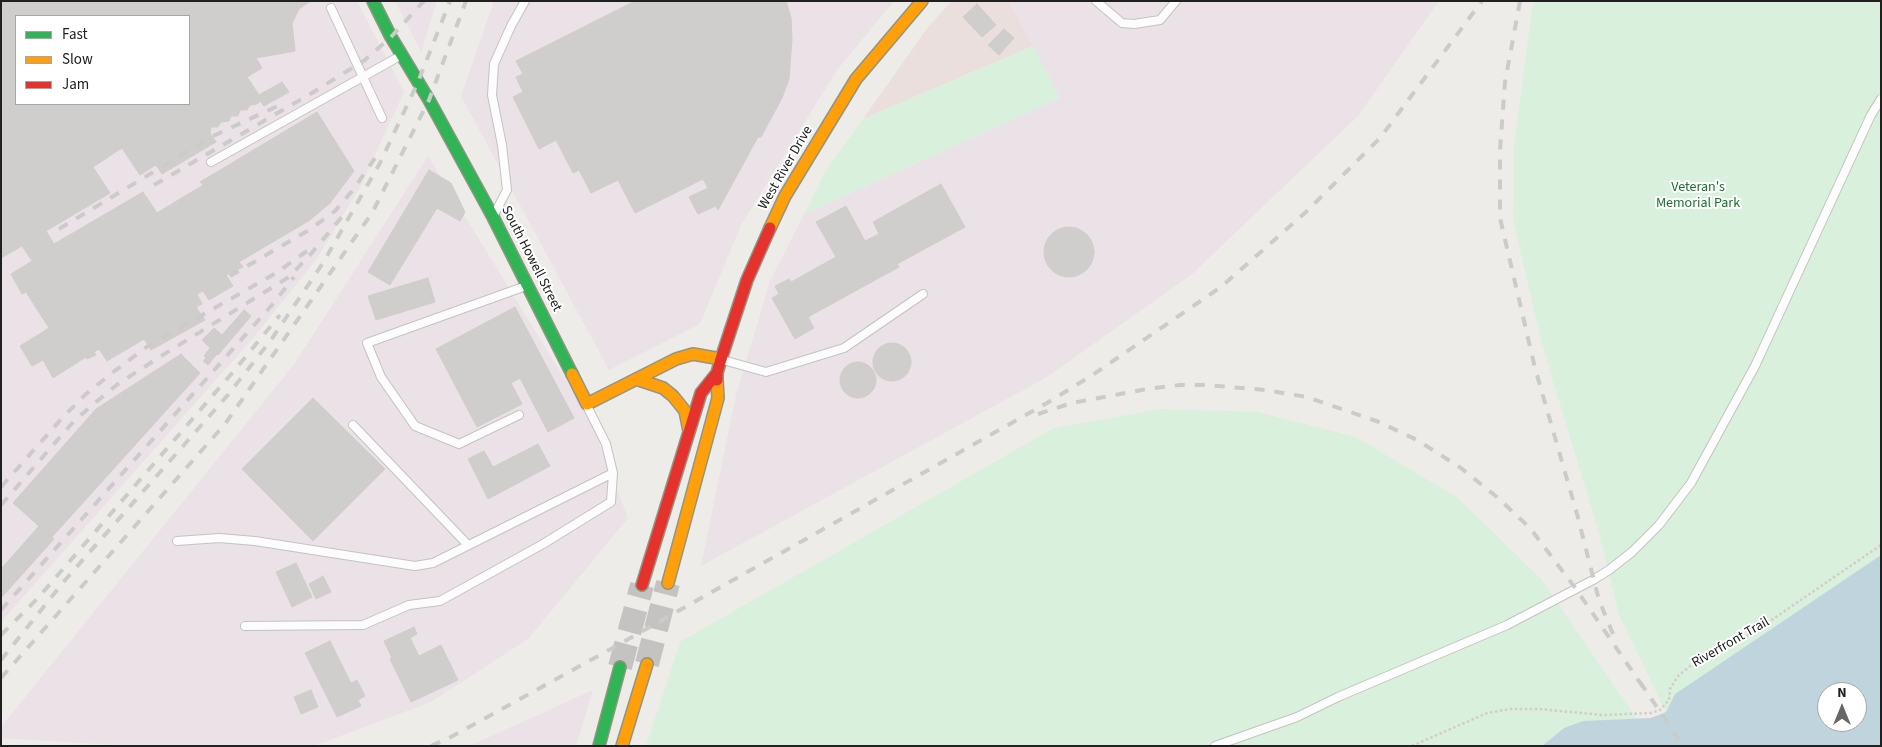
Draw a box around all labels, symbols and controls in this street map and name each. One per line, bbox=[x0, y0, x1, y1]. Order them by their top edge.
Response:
legend bbox=[15, 15, 190, 105]
text: Fast bbox=[62, 24, 88, 45]
text: Slow bbox=[62, 49, 93, 70]
text: Jam bbox=[62, 74, 89, 95]
street label: West River Drive bbox=[755, 123, 817, 213]
park label: Veteran's Memorial Park bbox=[1656, 180, 1740, 212]
street label: South Howell Street bbox=[497, 203, 565, 315]
street label: Riverfront Trail bbox=[1689, 614, 1773, 672]
north arrow bbox=[1817, 682, 1867, 732]
text: N bbox=[1837, 683, 1847, 703]

